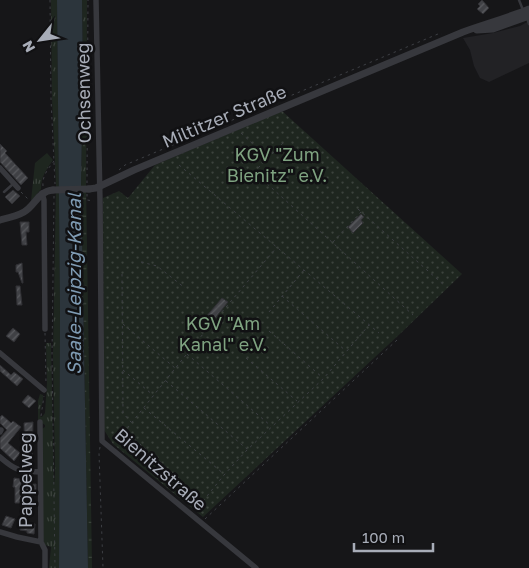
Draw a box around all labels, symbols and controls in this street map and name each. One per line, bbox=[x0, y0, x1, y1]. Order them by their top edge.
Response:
north arrow bbox=[15, 15, 65, 65]
text: N bbox=[18, 38, 38, 56]
street label: Ochsenweg bbox=[71, 42, 95, 144]
street label: Miltitzer Straße bbox=[159, 80, 289, 152]
park label: KGV "Zum Bienitz" e.V. bbox=[227, 143, 327, 186]
water label: Saale-Leipzig-Kanal bbox=[62, 192, 85, 375]
park label: KGV "Am Kanal" e.V. bbox=[178, 312, 268, 355]
street label: Bienitzstraße bbox=[111, 423, 211, 515]
street label: Pappelweg bbox=[14, 432, 36, 528]
scale bar bbox=[354, 520, 433, 552]
text: 100 m bbox=[362, 528, 405, 546]

